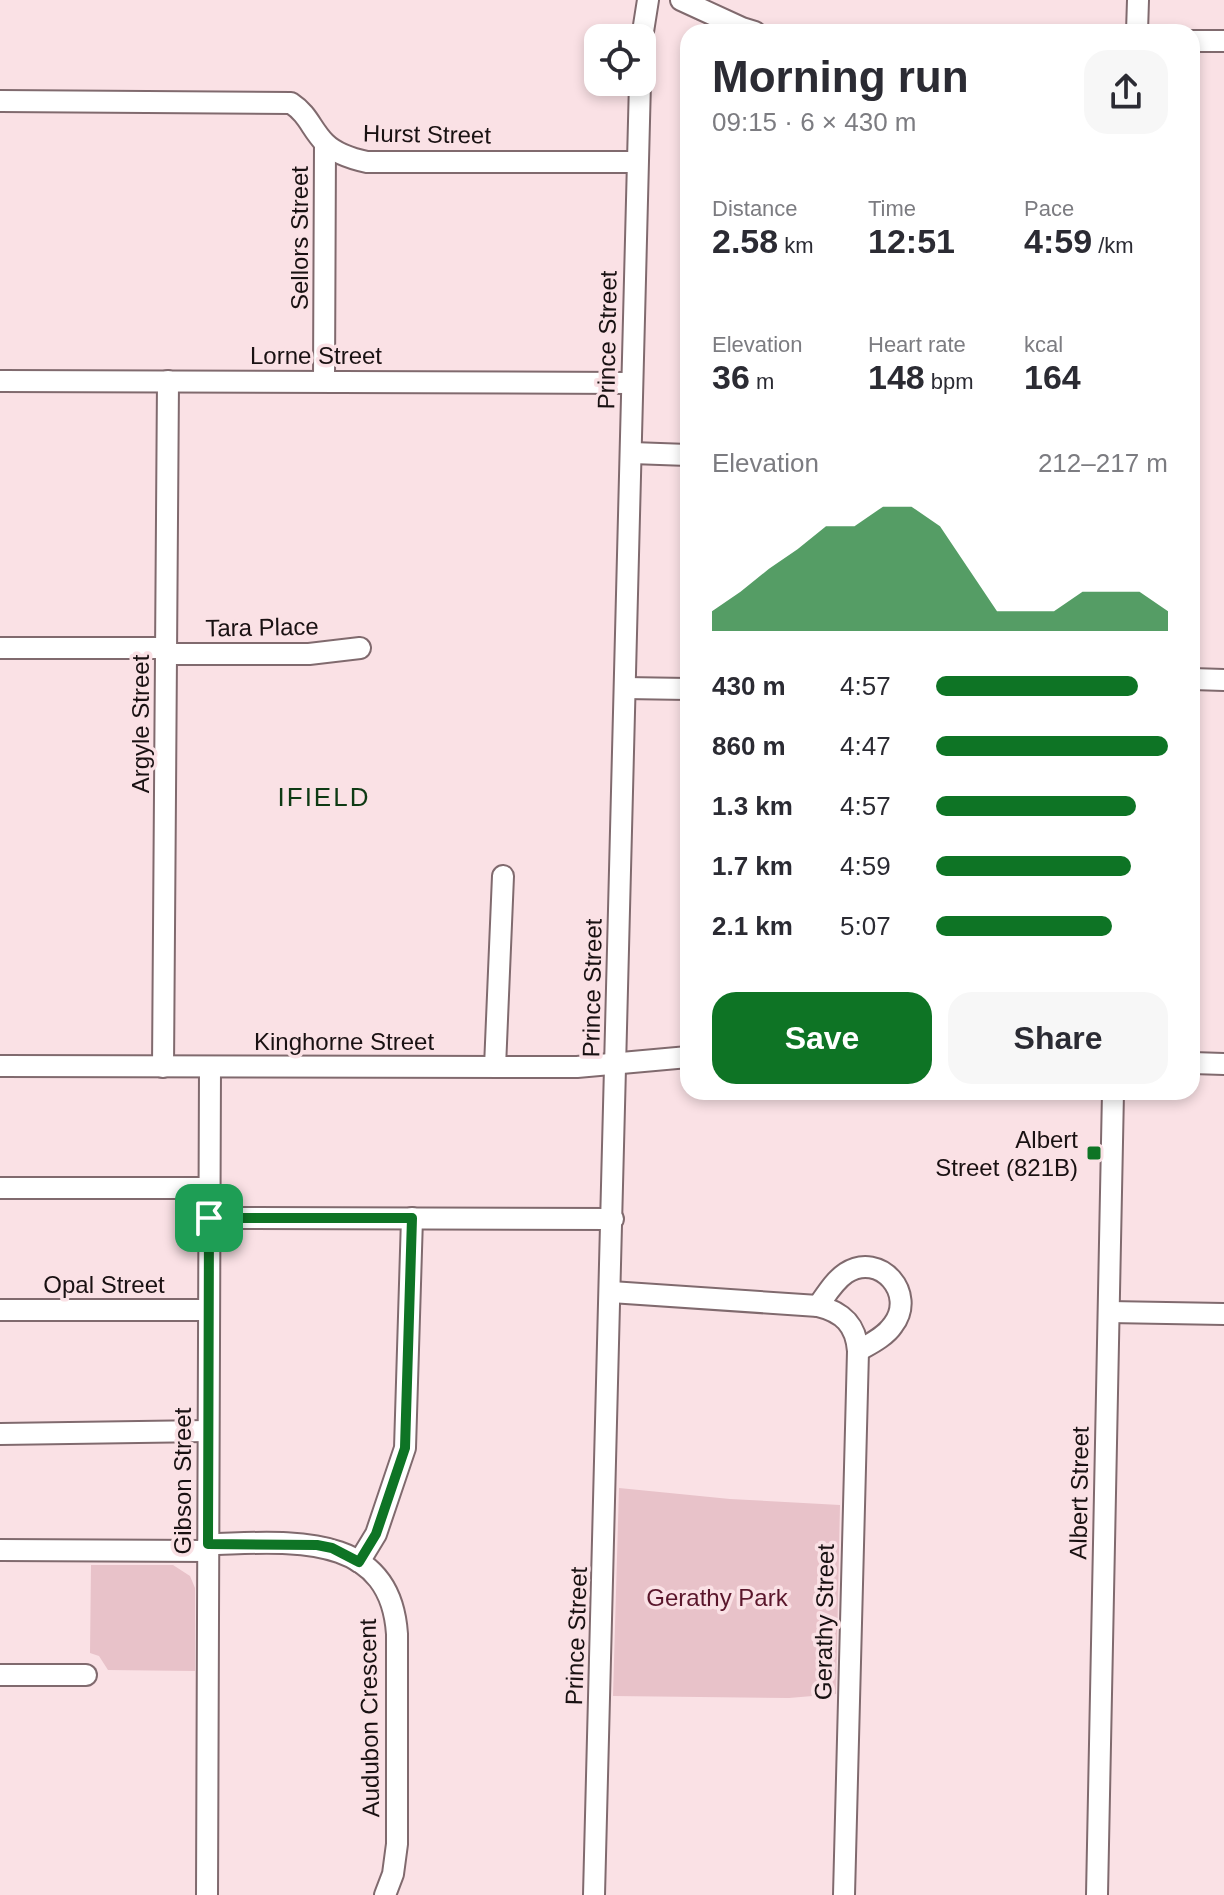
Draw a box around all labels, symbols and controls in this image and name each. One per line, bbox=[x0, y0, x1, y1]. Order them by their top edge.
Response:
map controls bbox=[584, 24, 656, 96]
button: locate bbox=[584, 24, 656, 96]
button: share bbox=[1084, 50, 1168, 134]
text: Morning run bbox=[712, 52, 969, 101]
text: 09:15 · 6 × 430 m bbox=[712, 107, 917, 137]
street label: Hurst Street bbox=[363, 119, 492, 149]
street label: Sellors Street bbox=[286, 166, 313, 310]
text: Distance bbox=[712, 196, 798, 221]
text: Time bbox=[868, 196, 916, 221]
text: Pace bbox=[1024, 196, 1074, 221]
text: 2.58 bbox=[712, 222, 778, 260]
text: 12:51 bbox=[868, 222, 955, 260]
text: 4:59 bbox=[1024, 222, 1092, 260]
text: km bbox=[778, 233, 814, 258]
text: /km bbox=[1092, 233, 1134, 258]
street label: Prince Street bbox=[592, 270, 622, 410]
text: Elevation bbox=[712, 332, 803, 357]
text: Heart rate bbox=[868, 332, 966, 357]
text: kcal bbox=[1024, 332, 1063, 357]
street label: Lorne Street bbox=[250, 342, 382, 369]
text: 36 bbox=[712, 358, 750, 396]
text: 148 bbox=[868, 358, 925, 396]
text: 164 bbox=[1024, 358, 1081, 396]
text: m bbox=[750, 369, 774, 394]
text: bpm bbox=[925, 369, 974, 394]
text: Elevation bbox=[712, 448, 819, 478]
text: 212–217 m bbox=[1038, 448, 1168, 478]
street label: Tara Place bbox=[205, 613, 319, 641]
street label: Argyle Street bbox=[127, 654, 154, 793]
text: 430 m bbox=[712, 671, 786, 701]
text: 4:57 bbox=[840, 671, 891, 701]
text: 860 m bbox=[712, 731, 786, 761]
text: 4:47 bbox=[840, 731, 891, 761]
district label: IFIELD bbox=[278, 782, 370, 812]
text: 1.3 km bbox=[712, 791, 793, 821]
text: 4:57 bbox=[840, 791, 891, 821]
text: 1.7 km bbox=[712, 851, 793, 881]
text: 4:59 bbox=[840, 851, 891, 881]
text: 2.1 km bbox=[712, 911, 793, 941]
text: 5:07 bbox=[840, 911, 891, 941]
street label: Prince Street bbox=[577, 918, 607, 1058]
button: Save bbox=[712, 992, 932, 1084]
button: Share bbox=[948, 992, 1168, 1084]
street label: Kinghorne Street bbox=[254, 1028, 434, 1055]
place label: Albert Street (821B) bbox=[935, 1126, 1078, 1181]
marker: Albert Street (821B) bbox=[1085, 1144, 1103, 1162]
pin bbox=[175, 1184, 243, 1252]
icon: arrive bbox=[187, 1196, 231, 1240]
street label: Opal Street bbox=[43, 1271, 165, 1298]
street label: Gibson Street bbox=[169, 1407, 196, 1554]
street label: Albert Street bbox=[1064, 1426, 1094, 1560]
street label: Gerathy Street bbox=[809, 1543, 839, 1700]
street label: Prince Street bbox=[560, 1566, 592, 1706]
park label: Gerathy Park bbox=[646, 1584, 789, 1611]
street label: Audubon Crescent bbox=[354, 1618, 384, 1818]

